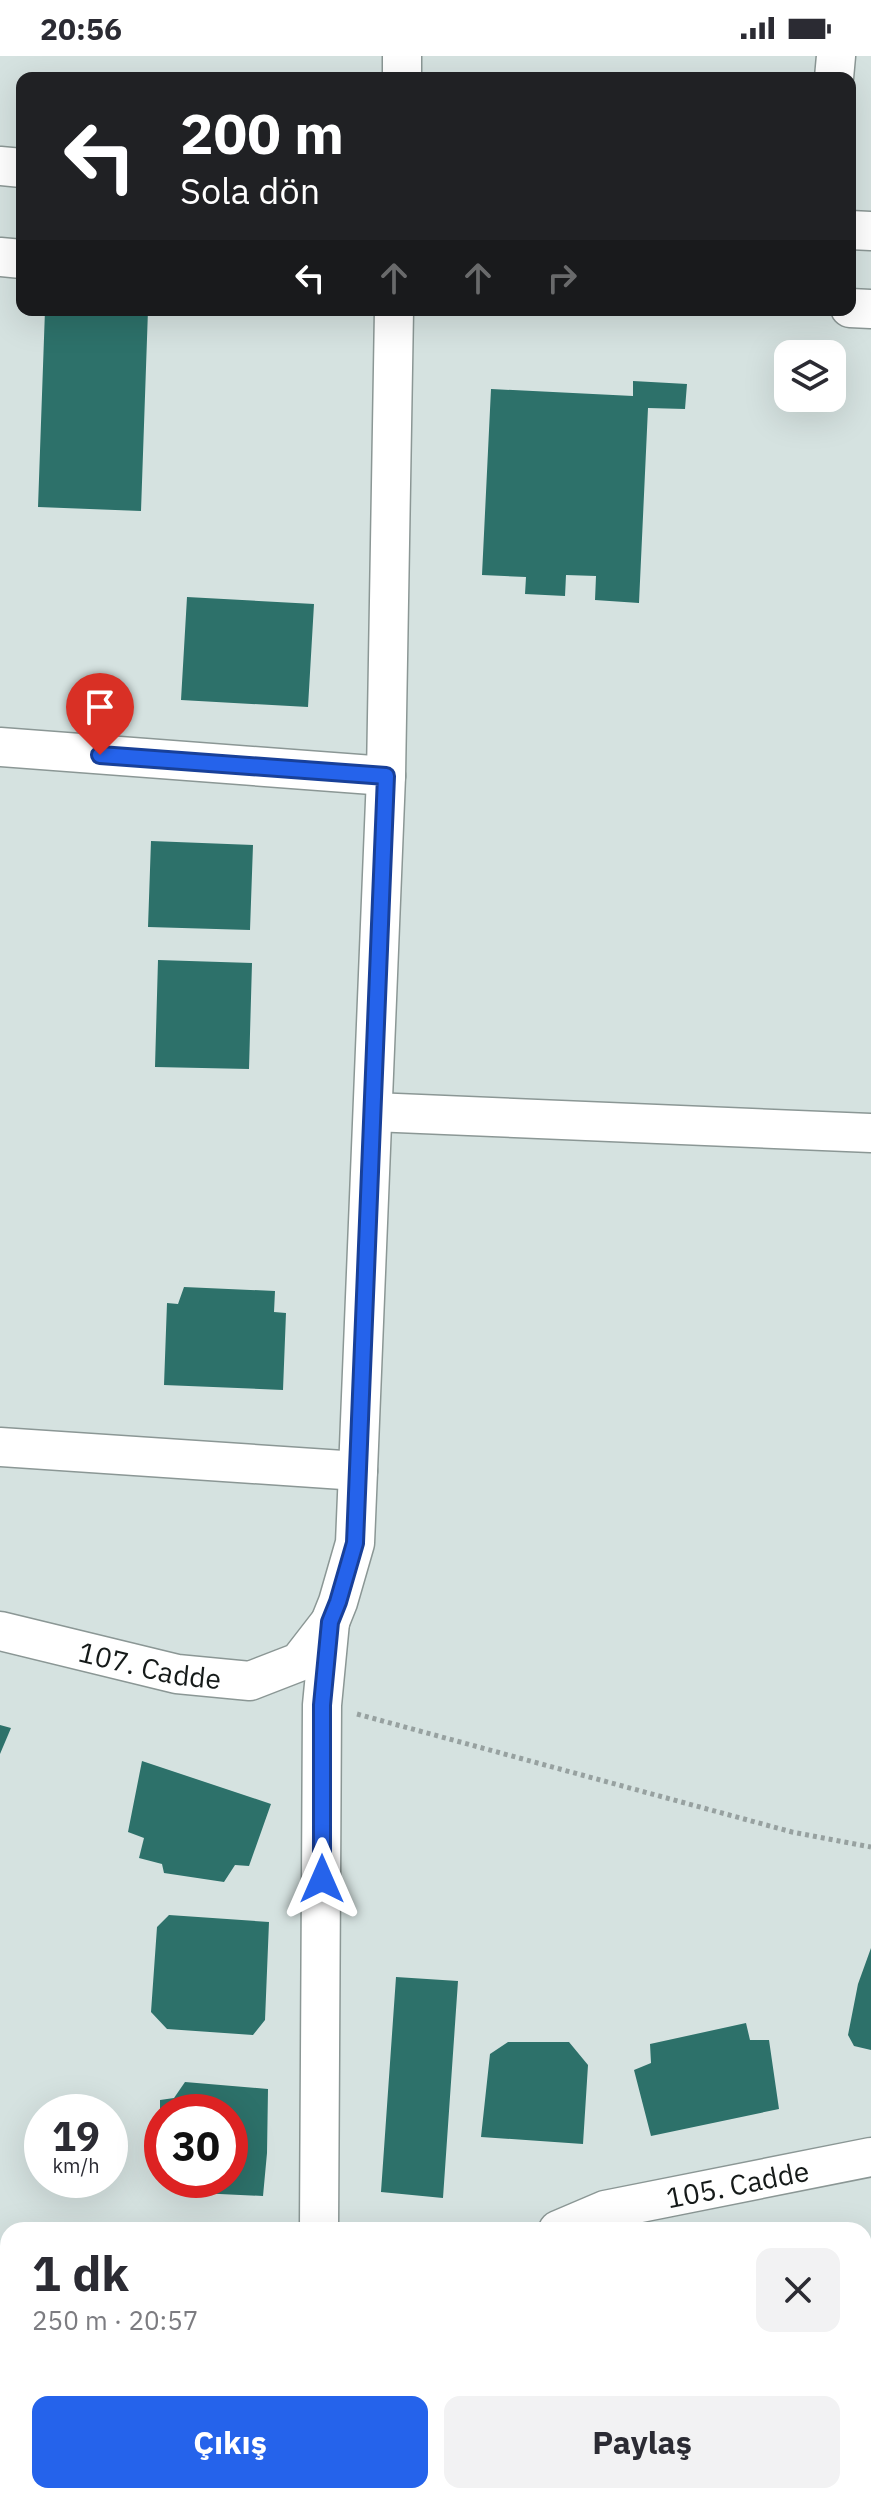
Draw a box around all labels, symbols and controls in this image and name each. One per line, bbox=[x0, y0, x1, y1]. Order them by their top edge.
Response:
text: 20:56 bbox=[40, 9, 122, 48]
text: 200 m bbox=[180, 97, 344, 169]
icon: left bbox=[48, 104, 152, 208]
text: Sola dön bbox=[180, 167, 320, 214]
icon: left bbox=[288, 256, 332, 300]
icon: ahead bbox=[372, 256, 416, 300]
icon: ahead bbox=[456, 256, 500, 300]
icon: right bbox=[540, 256, 584, 300]
map controls bbox=[774, 340, 846, 412]
button: layers bbox=[774, 340, 846, 412]
pin bbox=[66, 673, 134, 755]
icon: arrive bbox=[78, 685, 122, 729]
street label: 107. Cadde bbox=[75, 1632, 223, 1697]
position arrow bbox=[280, 1837, 364, 1921]
speed limit sign: 30 bbox=[144, 2094, 248, 2198]
text: 19 bbox=[52, 2110, 100, 2162]
street label: 105. Cadde bbox=[663, 2151, 812, 2216]
text: km/h bbox=[52, 2152, 100, 2179]
text: 1 dk bbox=[32, 2242, 129, 2304]
button: close bbox=[756, 2248, 840, 2332]
text: 250 m · 20:57 bbox=[32, 2303, 198, 2337]
button: Çıkış bbox=[32, 2396, 428, 2488]
button: Paylaş bbox=[444, 2396, 840, 2488]

